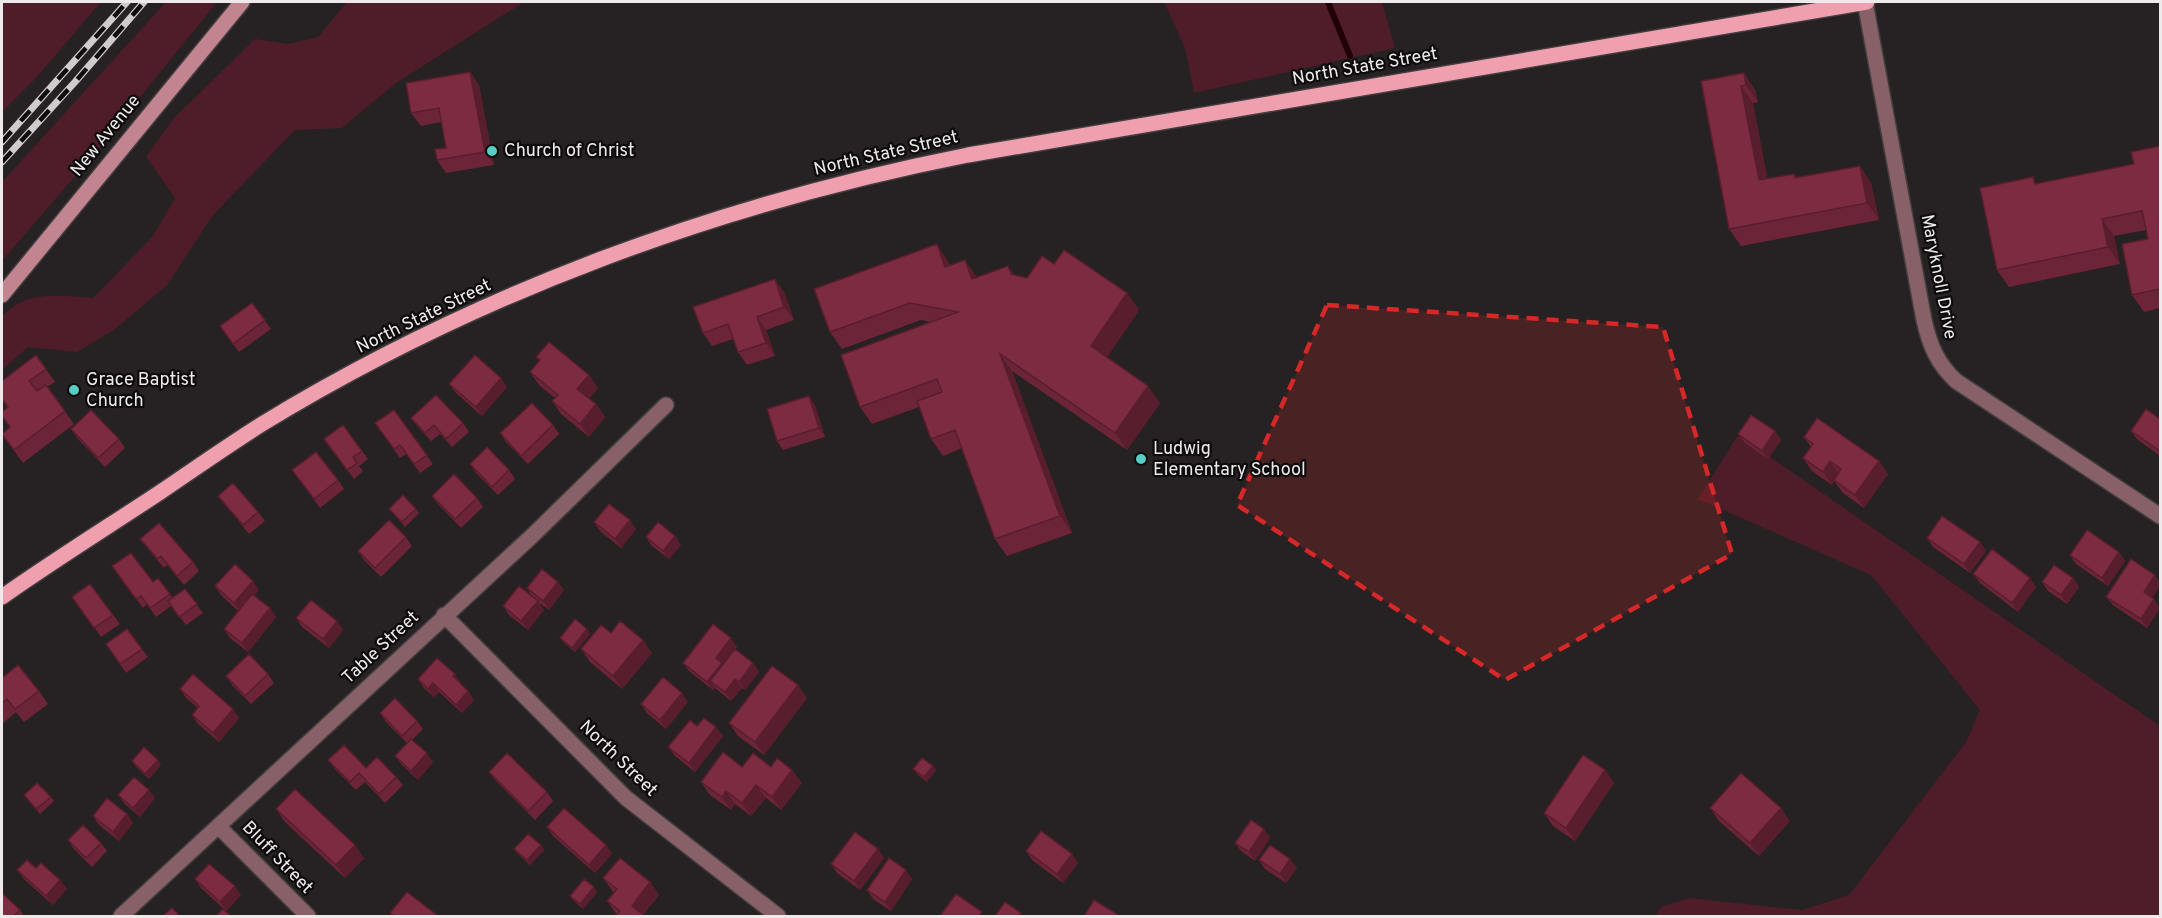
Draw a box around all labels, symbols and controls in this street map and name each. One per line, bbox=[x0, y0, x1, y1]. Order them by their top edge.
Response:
street label: North State Street bbox=[1290, 43, 1440, 91]
street label: New Avenue bbox=[66, 90, 146, 182]
street label: North State Street bbox=[812, 126, 960, 182]
place label: Church of Christ bbox=[504, 140, 635, 163]
marker: Church of Christ bbox=[485, 144, 499, 158]
street label: Maryknoll Drive bbox=[1915, 213, 1961, 341]
street label: North State Street bbox=[353, 274, 495, 360]
place label: Grace Baptist Church bbox=[86, 369, 196, 413]
marker: Grace Baptist Church bbox=[67, 383, 81, 397]
place label: Ludwig Elementary School bbox=[1153, 438, 1306, 482]
marker: Ludwig Elementary School bbox=[1134, 452, 1148, 466]
street label: Table Street bbox=[338, 606, 424, 690]
street label: North Street bbox=[574, 716, 662, 802]
street label: Bluff Street bbox=[237, 817, 317, 899]

